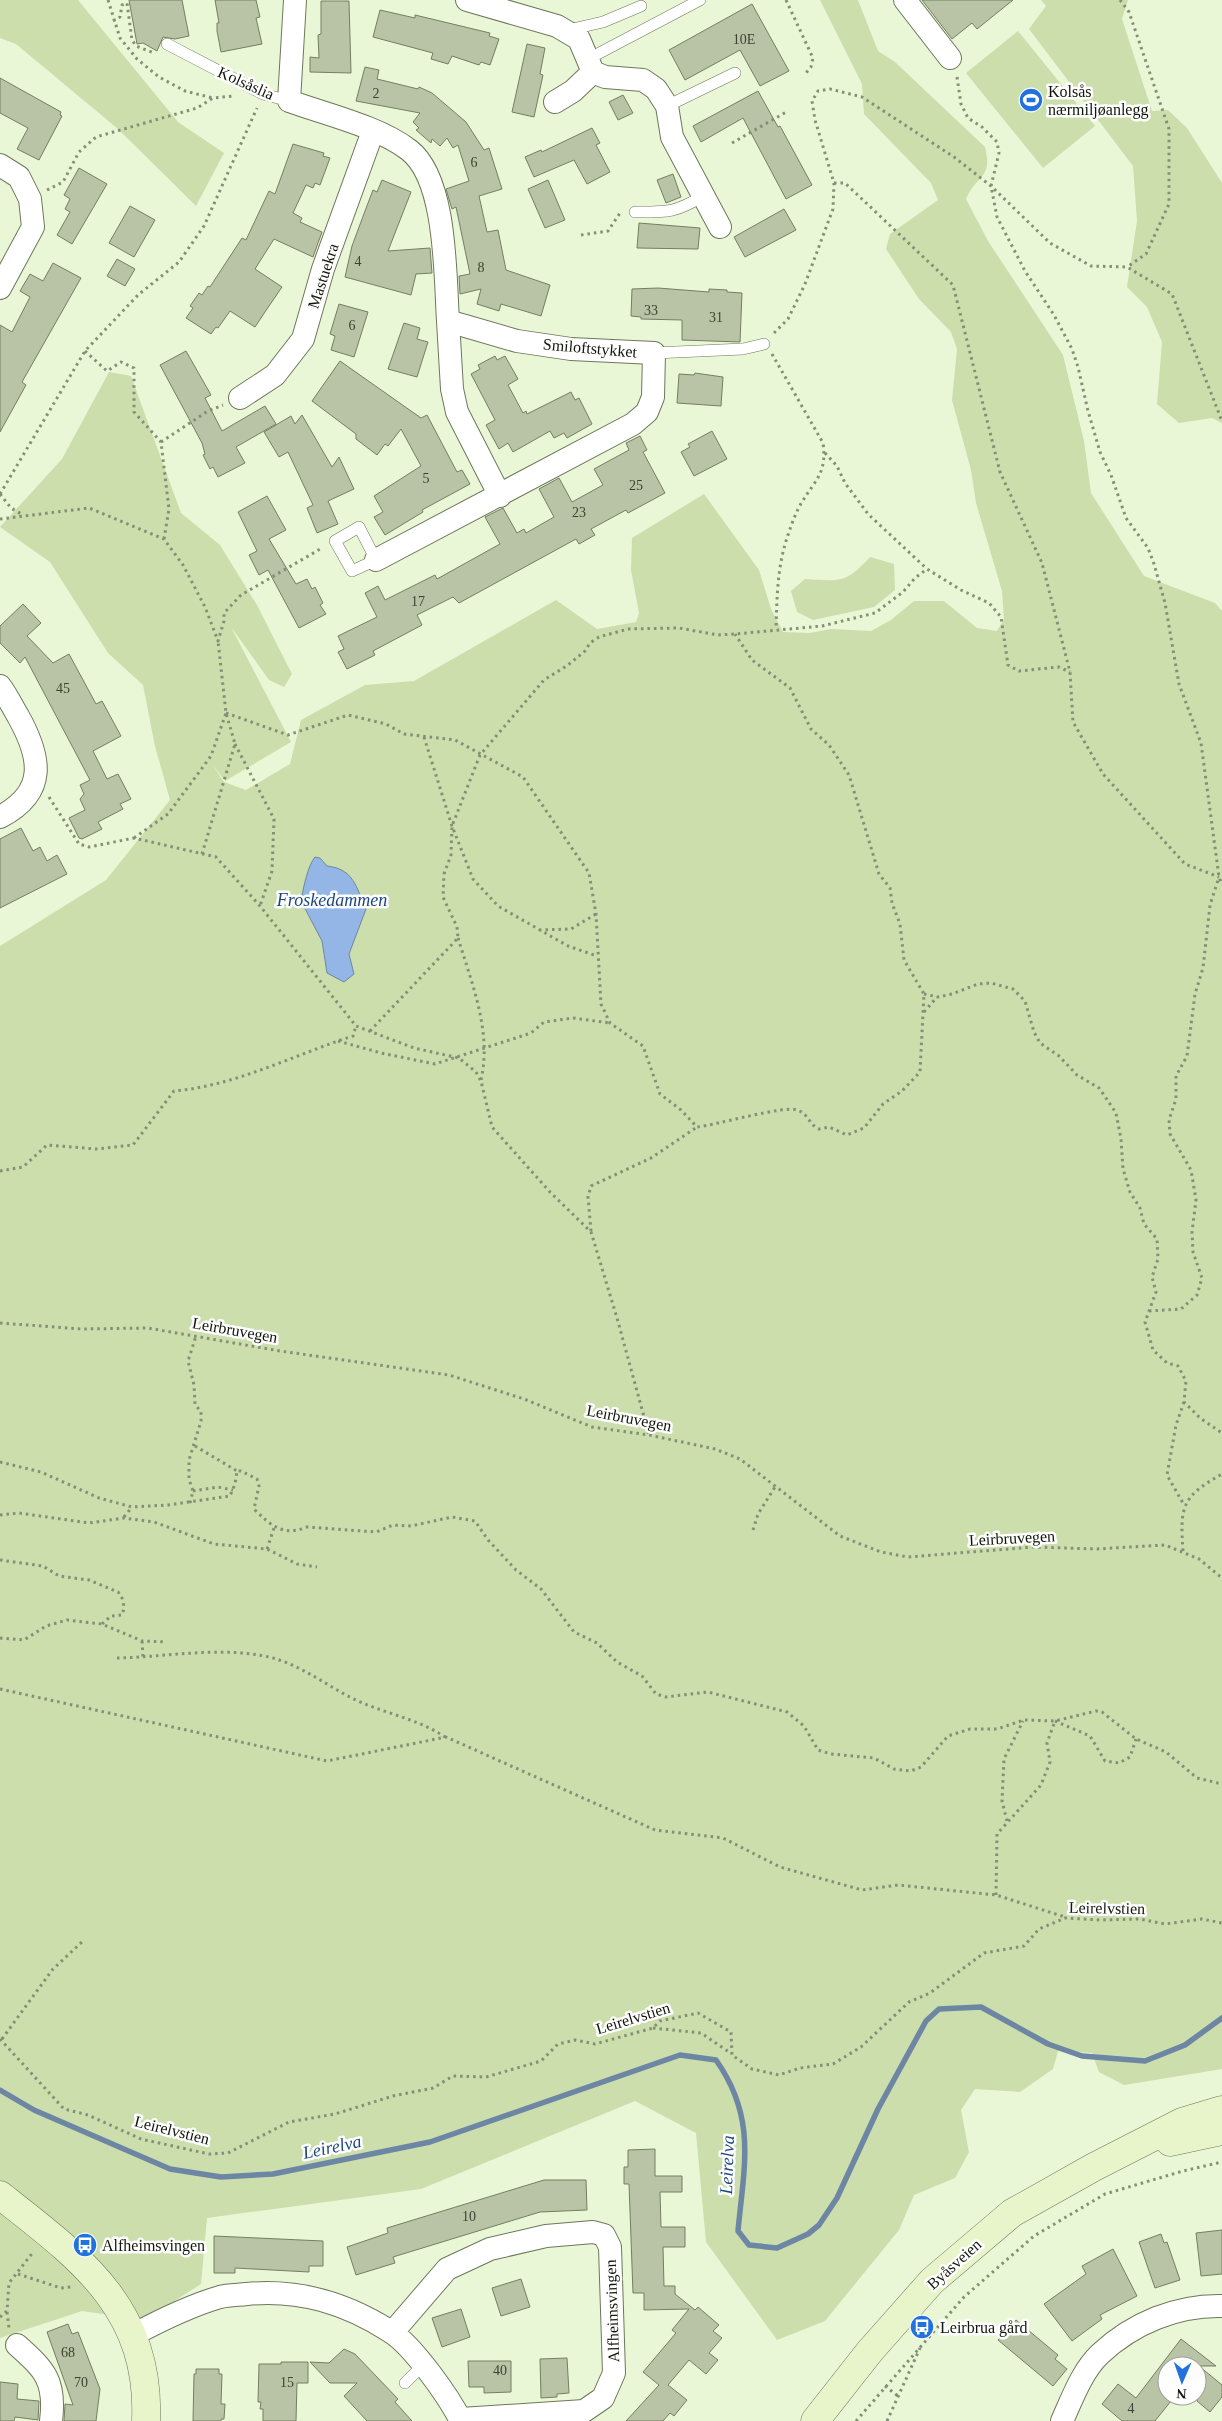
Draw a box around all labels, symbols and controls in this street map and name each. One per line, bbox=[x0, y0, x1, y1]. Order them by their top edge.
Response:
house number: 10E bbox=[733, 32, 755, 47]
street label: Kolsåslia bbox=[215, 63, 277, 103]
place label: Kolsås nærmiljøanlegg bbox=[1048, 83, 1148, 119]
house number: 2 bbox=[373, 86, 380, 101]
sports icon: Kolsås nærmiljøanlegg bbox=[1018, 87, 1044, 113]
house number: 6 bbox=[471, 155, 478, 170]
street label: Mastuekra bbox=[304, 241, 342, 311]
house number: 4 bbox=[355, 254, 362, 269]
house number: 8 bbox=[478, 260, 485, 275]
house number: 33 bbox=[644, 303, 658, 318]
house number: 31 bbox=[709, 310, 723, 325]
house number: 6 bbox=[349, 318, 356, 333]
street label: Smiloftstykket bbox=[542, 335, 638, 362]
house number: 5 bbox=[423, 471, 430, 486]
house number: 25 bbox=[629, 478, 643, 493]
house number: 23 bbox=[572, 505, 586, 520]
house number: 17 bbox=[411, 594, 425, 609]
house number: 45 bbox=[56, 681, 70, 696]
water label: Froskedammen bbox=[276, 890, 387, 910]
street label: Leirbruvegen bbox=[191, 1314, 279, 1347]
street label: Leirbruvegen bbox=[585, 1401, 673, 1436]
street label: Leirbruvegen bbox=[969, 1527, 1056, 1550]
street label: Leirelvstien bbox=[1069, 1899, 1145, 1917]
street label: Leirelvstien bbox=[594, 1999, 672, 2037]
street label: Leirelvstien bbox=[133, 2113, 211, 2147]
water label: Leirelva bbox=[300, 2131, 363, 2163]
water label: Leirelva bbox=[716, 2135, 738, 2196]
house number: 10 bbox=[462, 2209, 476, 2224]
bus stop icon: Alfheimsvingen bbox=[72, 2232, 98, 2258]
street label: Byåsveien bbox=[924, 2235, 985, 2293]
place label: Alfheimsvingen bbox=[102, 2237, 205, 2255]
street label: Alfheimsvingen bbox=[602, 2259, 623, 2363]
bus stop icon: Leirbrua gård bbox=[909, 2314, 935, 2340]
place label: Leirbrua gård bbox=[940, 2319, 1028, 2337]
house number: 68 bbox=[61, 2345, 75, 2360]
north arrow bbox=[1157, 2356, 1207, 2406]
house number: 40 bbox=[493, 2363, 507, 2378]
house number: 70 bbox=[74, 2375, 88, 2390]
house number: 15 bbox=[280, 2375, 294, 2390]
text: N bbox=[1176, 2386, 1187, 2401]
house number: 4 bbox=[1128, 2401, 1135, 2416]

